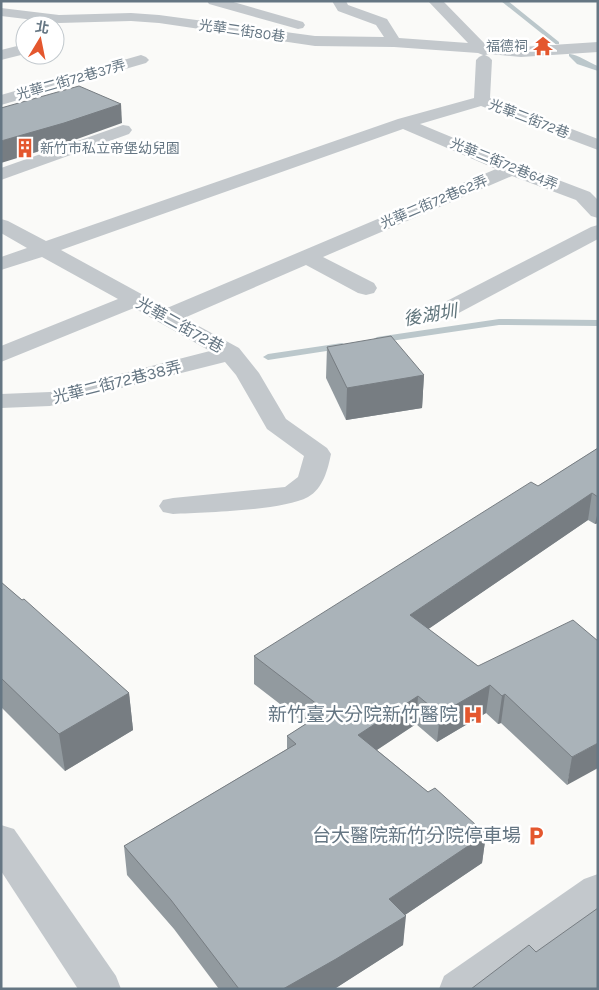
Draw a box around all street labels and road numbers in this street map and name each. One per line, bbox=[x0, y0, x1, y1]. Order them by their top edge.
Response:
street label: 光華二街80巷 bbox=[198, 17, 286, 45]
street label: 光華二街72巷37弄 bbox=[14, 56, 128, 104]
street label: 光華二街72巷 bbox=[486, 96, 572, 142]
street label: 光華二街72巷64弄 bbox=[448, 135, 560, 193]
street label: 光華二街72巷62弄 bbox=[378, 172, 490, 232]
street label: 光華二街72巷 bbox=[133, 293, 227, 357]
street label: 光華二街72巷38弄 bbox=[51, 357, 183, 407]

